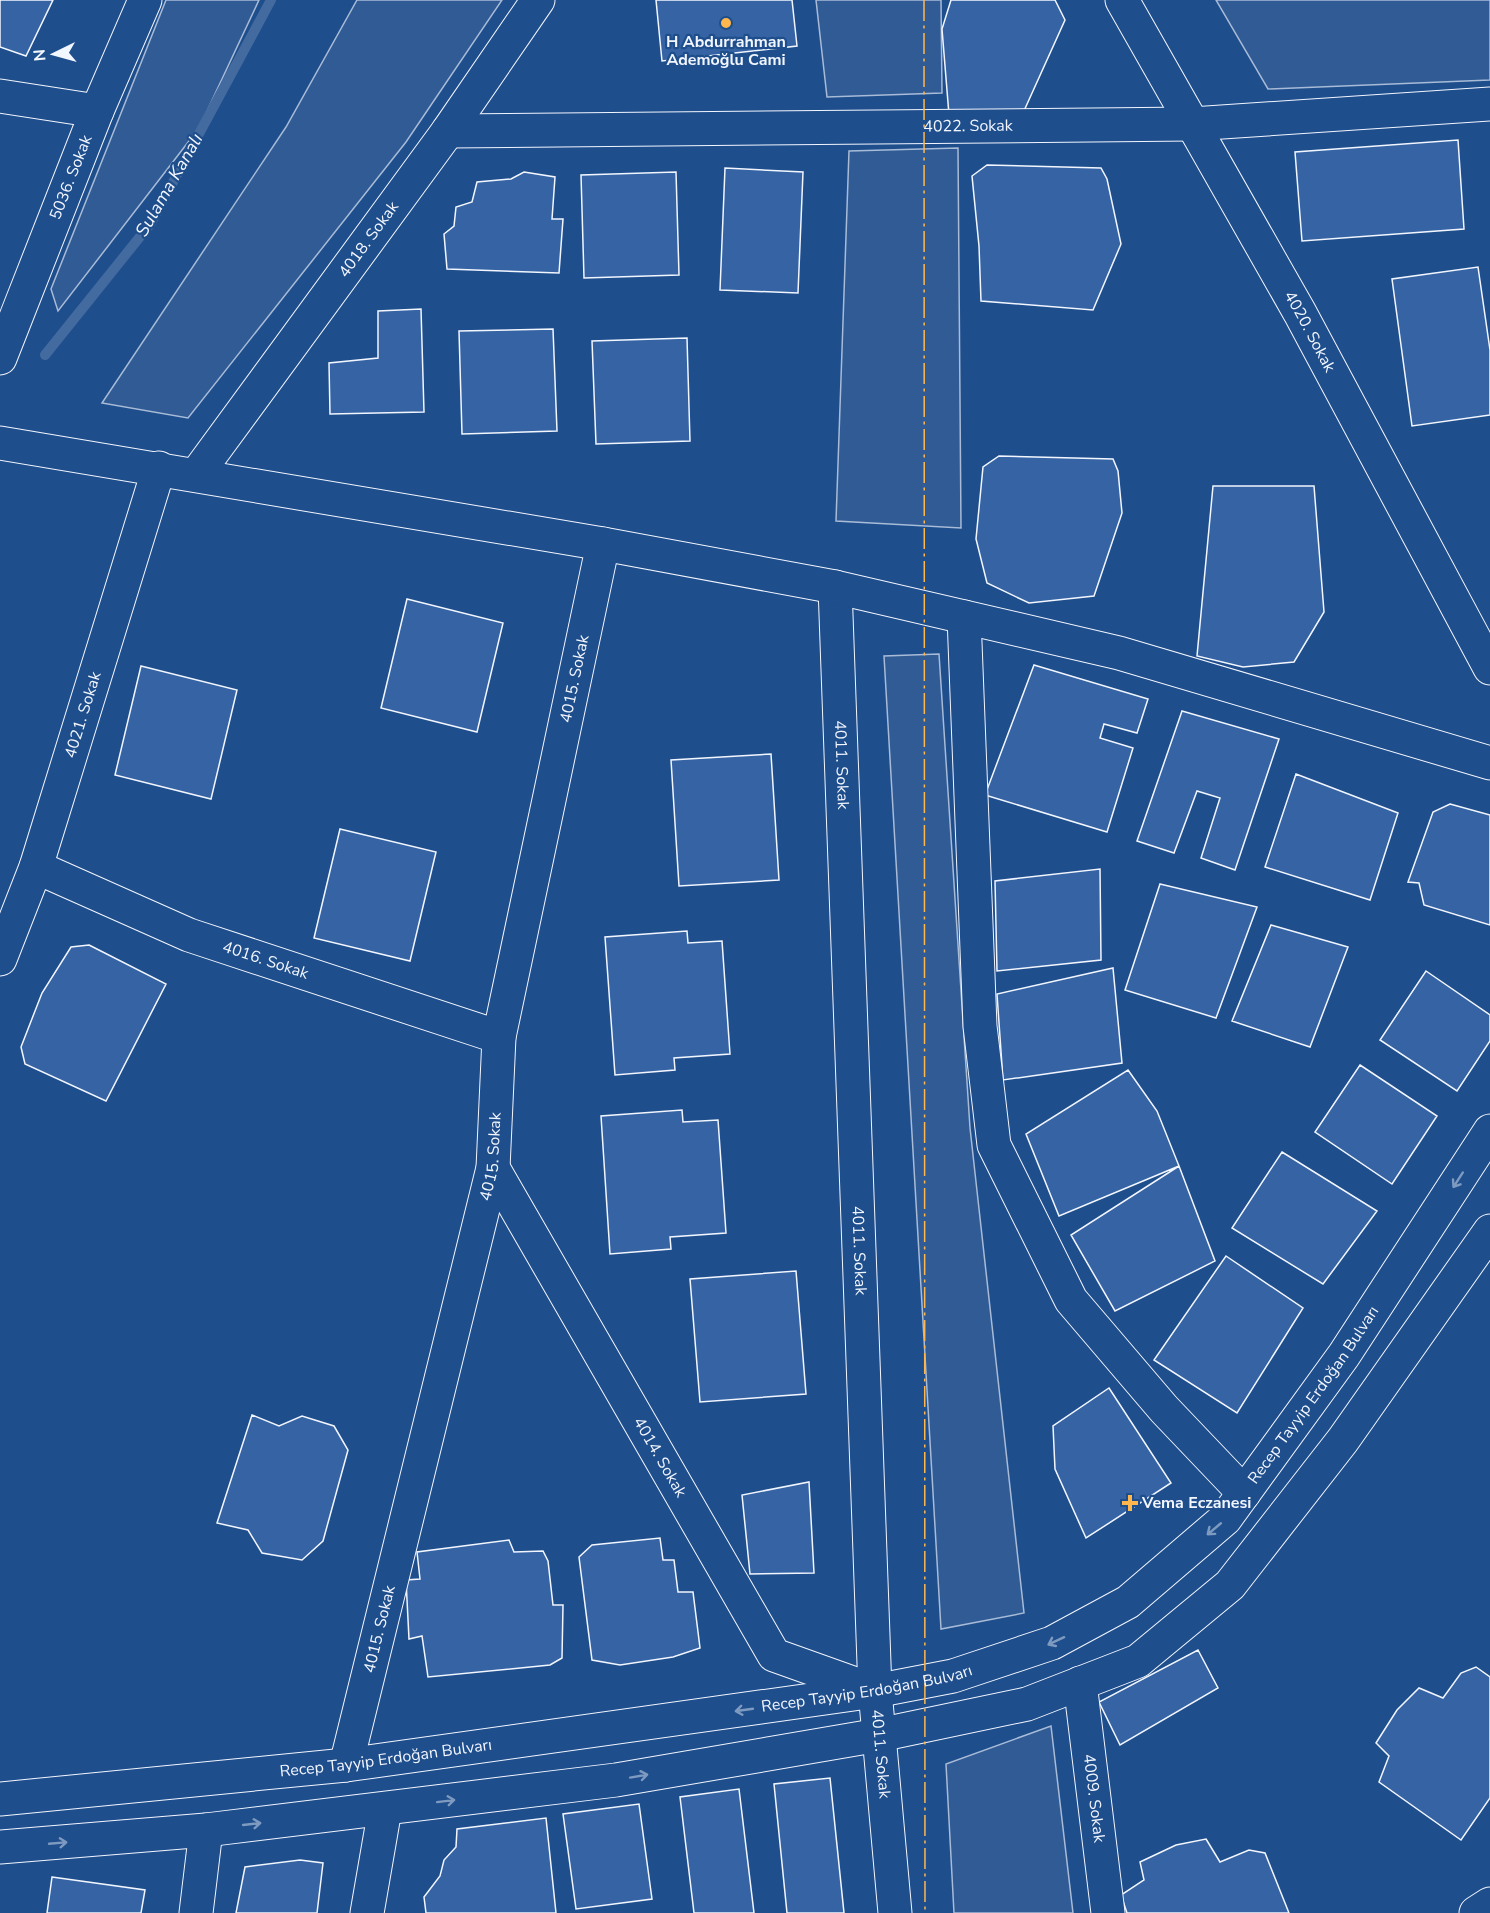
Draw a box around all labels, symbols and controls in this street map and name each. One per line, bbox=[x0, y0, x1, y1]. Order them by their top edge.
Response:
marker: H Abdurrahman Ademoğlu Cami bbox=[719, 16, 733, 30]
north arrow bbox=[24, 24, 84, 84]
place label: H Abdurrahman Ademoğlu Cami bbox=[666, 31, 786, 71]
text: N bbox=[29, 48, 52, 62]
street label: 4022. Sokak bbox=[923, 115, 1014, 138]
water label: Sulama Kanalı bbox=[130, 129, 208, 241]
street label: 5036. Sokak bbox=[44, 131, 98, 223]
street label: 4018. Sokak bbox=[333, 196, 404, 282]
street label: 4020. Sokak bbox=[1279, 287, 1341, 377]
street label: 4015. Sokak bbox=[555, 632, 595, 725]
street label: 4021. Sokak bbox=[59, 668, 107, 761]
street label: 4011. Sokak bbox=[829, 720, 854, 811]
street label: 4016. Sokak bbox=[220, 936, 312, 985]
street label: 4015. Sokak bbox=[474, 1111, 507, 1203]
one-way arrow bbox=[1452, 1171, 1464, 1188]
street label: 4011. Sokak bbox=[846, 1206, 872, 1297]
street label: Recep Tayyip Erdoğan Bulvarı bbox=[1243, 1302, 1384, 1489]
street label: 4014. Sokak bbox=[628, 1413, 692, 1502]
place label: Vema Eczanesi bbox=[1141, 1492, 1251, 1514]
marker: Vema Eczanesi bbox=[1123, 1496, 1137, 1510]
one-way arrow bbox=[1206, 1522, 1222, 1535]
street label: 4015. Sokak bbox=[358, 1582, 401, 1675]
one-way arrow bbox=[1047, 1635, 1065, 1647]
street label: Recep Tayyip Erdoğan Bulvarı bbox=[760, 1659, 975, 1718]
one-way arrow bbox=[734, 1704, 754, 1715]
street label: 4011. Sokak bbox=[866, 1709, 896, 1801]
street label: Recep Tayyip Erdoğan Bulvarı bbox=[279, 1734, 493, 1782]
street label: 4009. Sokak bbox=[1078, 1752, 1110, 1845]
one-way arrow bbox=[629, 1770, 649, 1781]
one-way arrow bbox=[436, 1796, 455, 1807]
one-way arrow bbox=[242, 1818, 262, 1829]
one-way arrow bbox=[48, 1837, 68, 1848]

